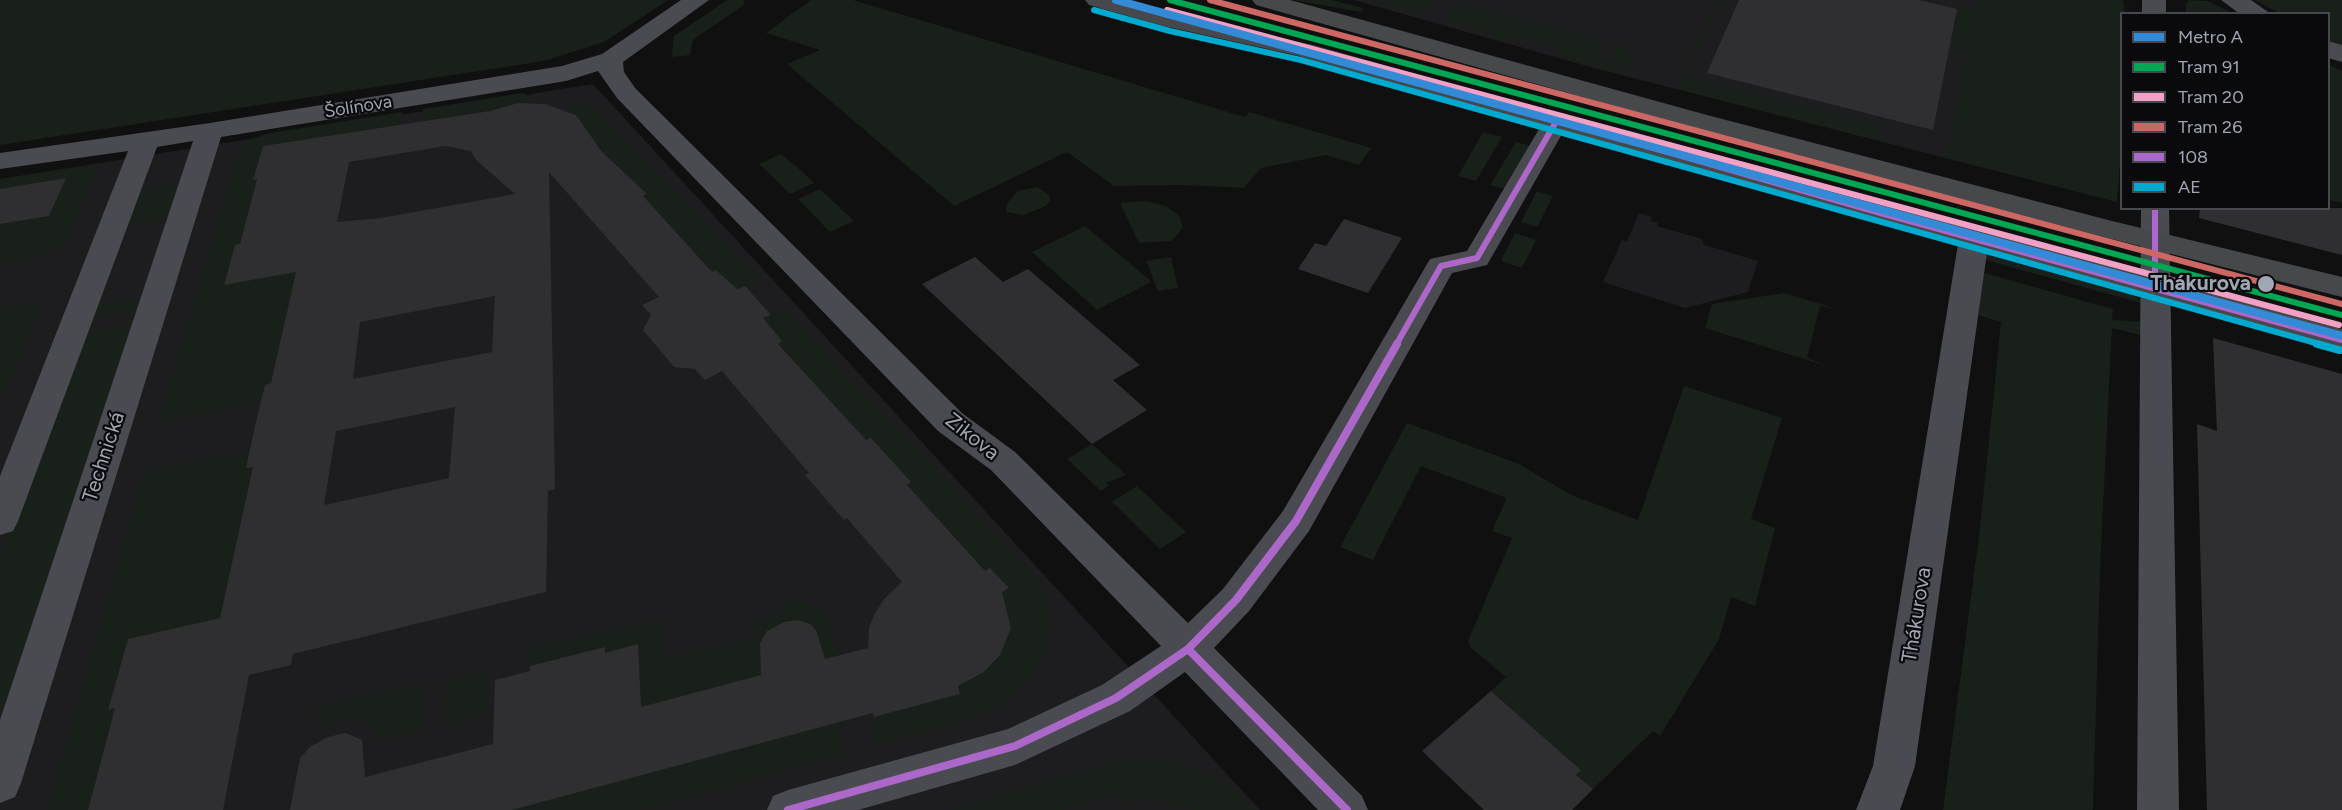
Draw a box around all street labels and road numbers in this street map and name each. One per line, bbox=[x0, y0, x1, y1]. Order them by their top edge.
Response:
street label: Šolínova bbox=[323, 91, 393, 123]
street label: Zikova bbox=[940, 408, 1004, 466]
street label: Technická bbox=[78, 409, 130, 505]
street label: Thákurova bbox=[1897, 565, 1937, 665]

